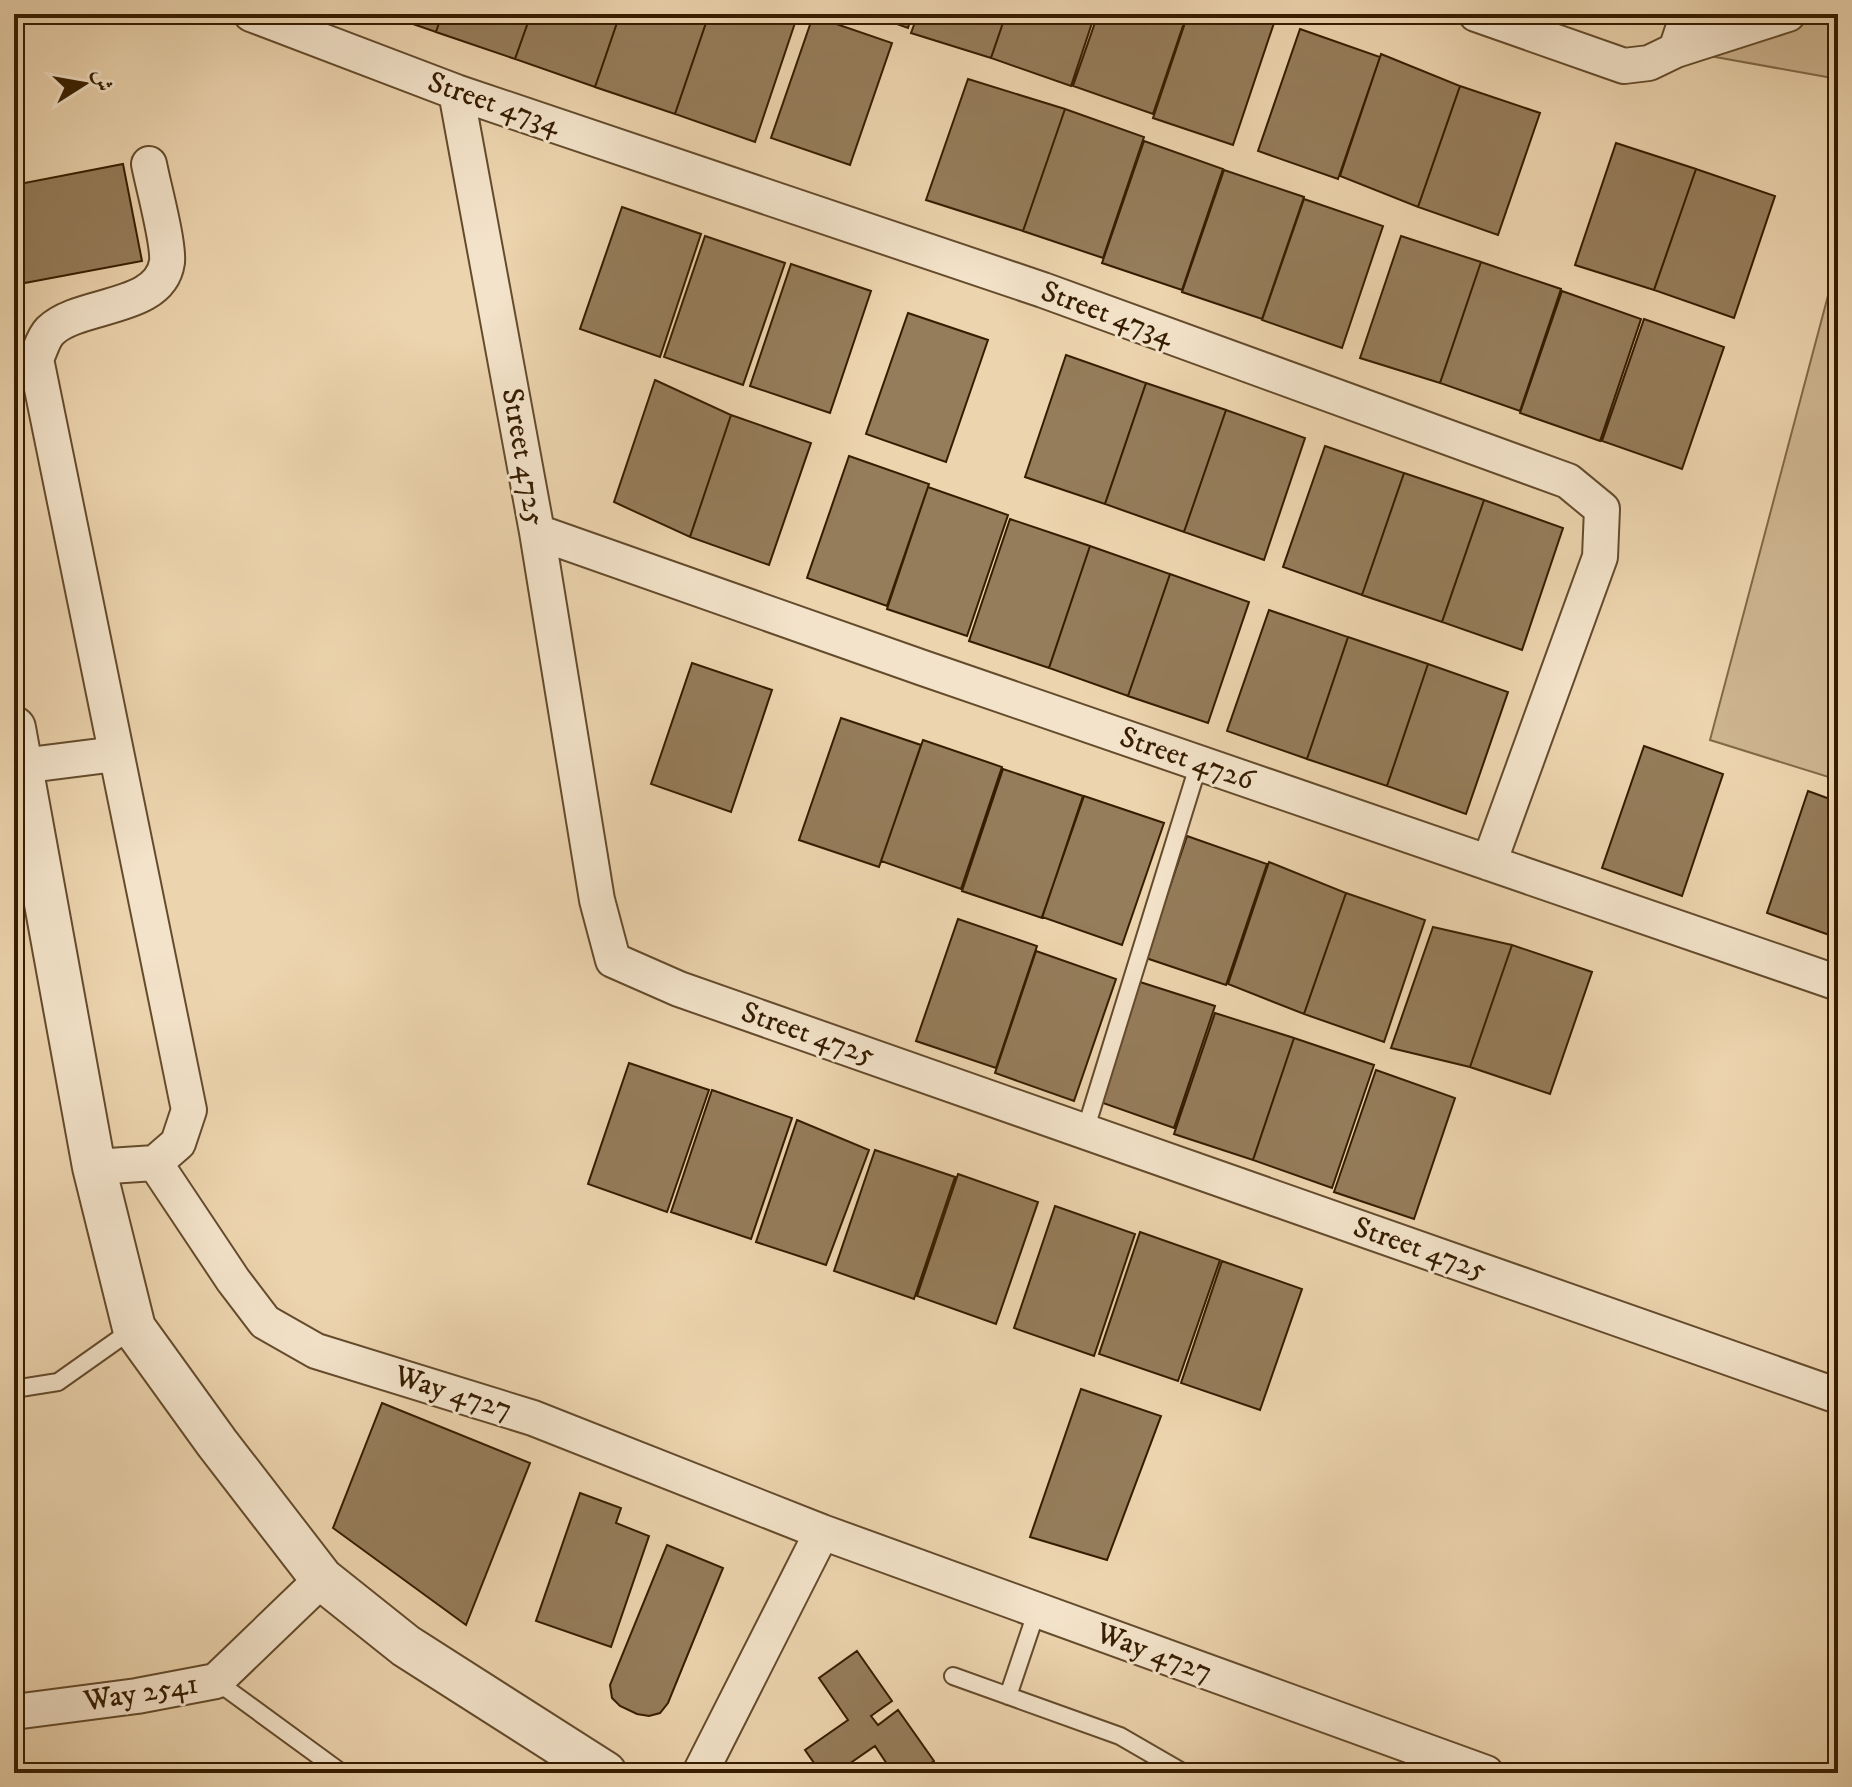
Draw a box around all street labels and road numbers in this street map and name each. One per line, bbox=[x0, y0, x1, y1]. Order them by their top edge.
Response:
street label: Street 4734 bbox=[423, 64, 566, 144]
street label: Street 4734 bbox=[1036, 273, 1179, 355]
street label: Street 4725 bbox=[493, 385, 553, 529]
street label: Street 4726 bbox=[1115, 719, 1260, 800]
street label: Street 4725 bbox=[736, 994, 880, 1074]
street label: Street 4725 bbox=[1348, 1209, 1492, 1289]
street label: Way 4727 bbox=[389, 1357, 516, 1428]
street label: Way 4727 bbox=[1090, 1615, 1217, 1691]
street label: Way 2541 bbox=[80, 1666, 201, 1720]

